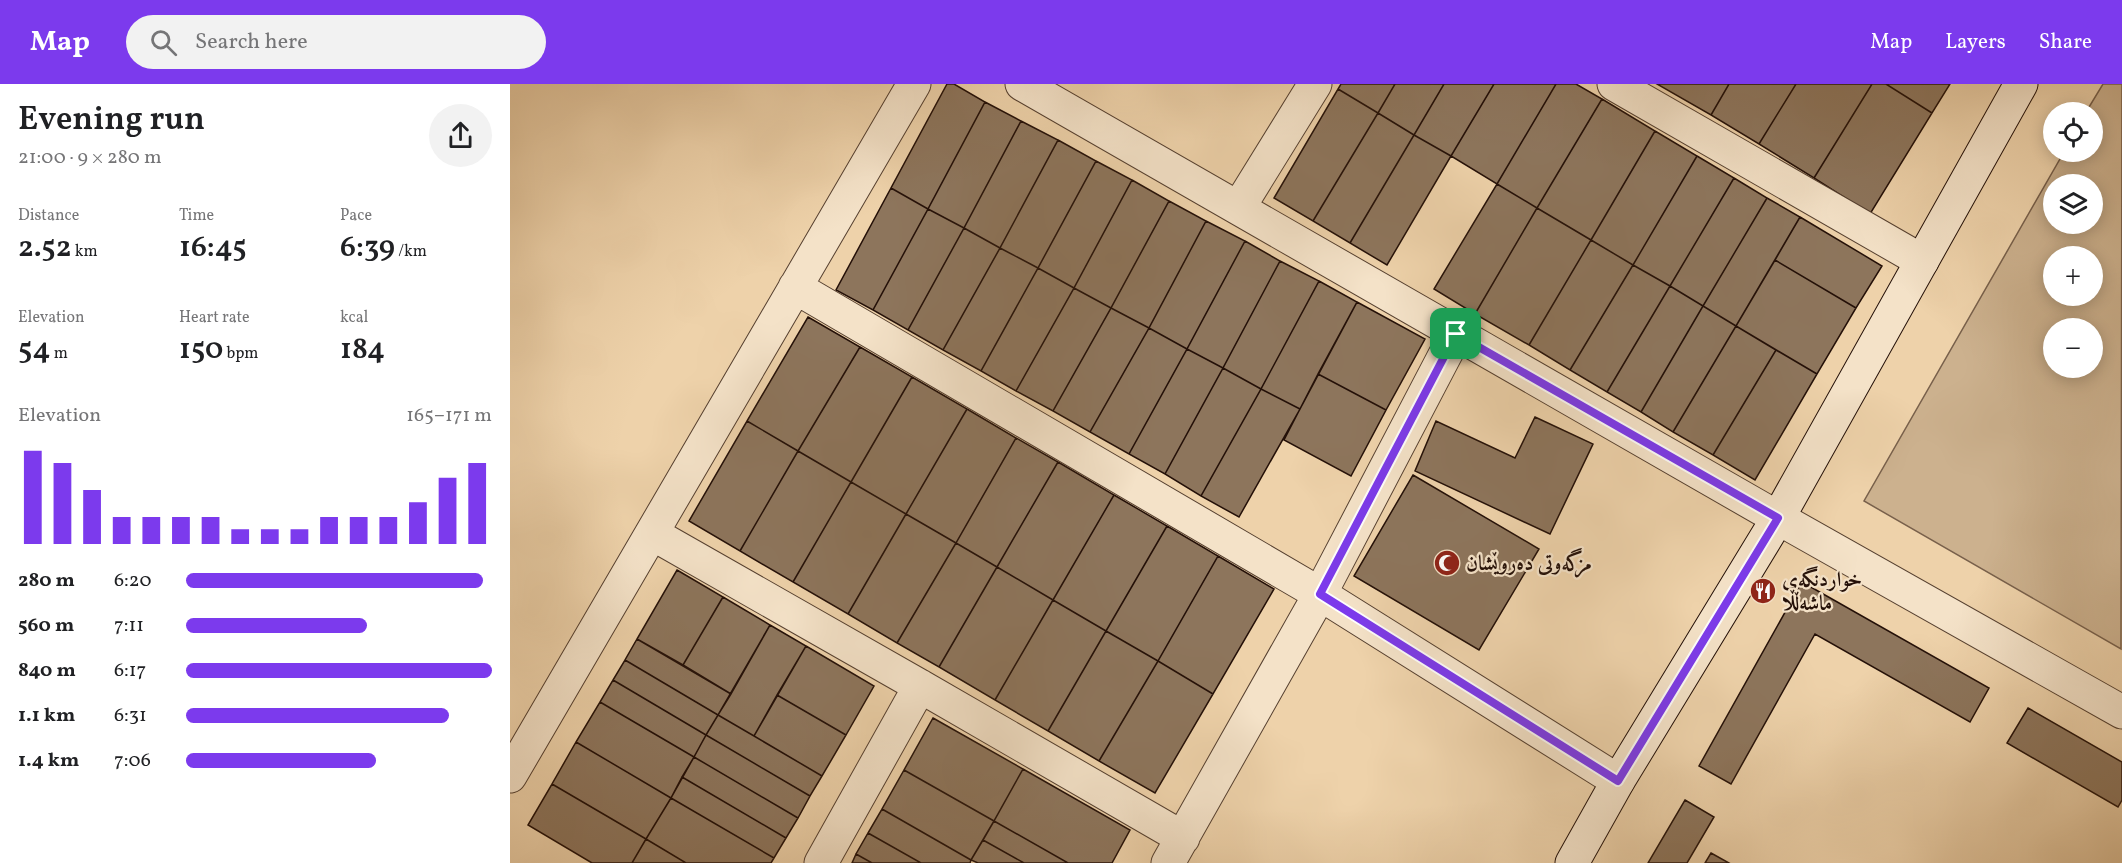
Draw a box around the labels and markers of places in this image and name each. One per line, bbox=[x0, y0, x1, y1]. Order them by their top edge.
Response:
pin bbox=[1430, 308, 1481, 359]
mosque icon: مزگەوتی دەروێشان bbox=[1432, 548, 1462, 578]
place label: مزگەوتی دەروێشان bbox=[1466, 548, 1592, 579]
place label: خواردنگەی ماشەڵڵا bbox=[1782, 566, 1862, 619]
restaurant icon: خواردنگەی ماشەڵڵا bbox=[1748, 576, 1778, 606]

